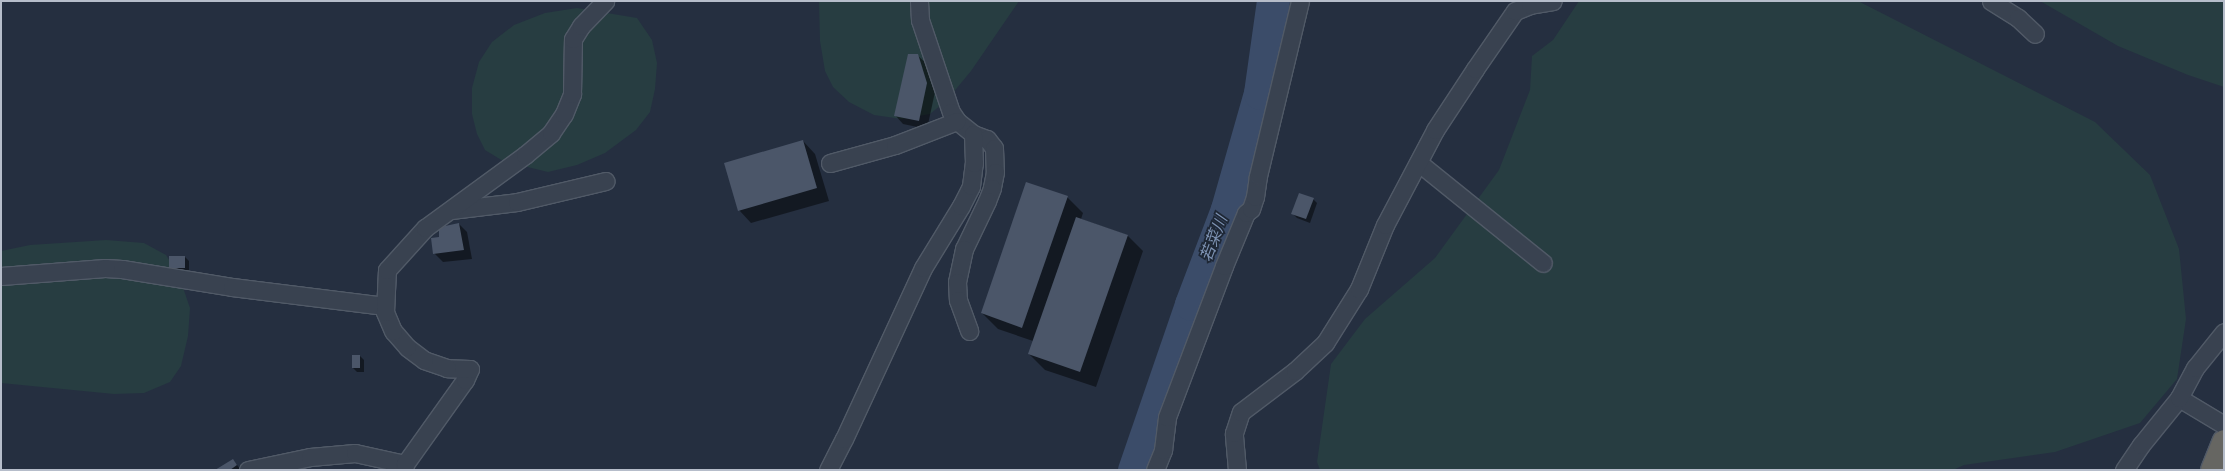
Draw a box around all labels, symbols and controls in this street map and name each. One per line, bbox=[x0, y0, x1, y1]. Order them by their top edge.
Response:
water label: 若菜川 bbox=[1197, 213, 1233, 265]

